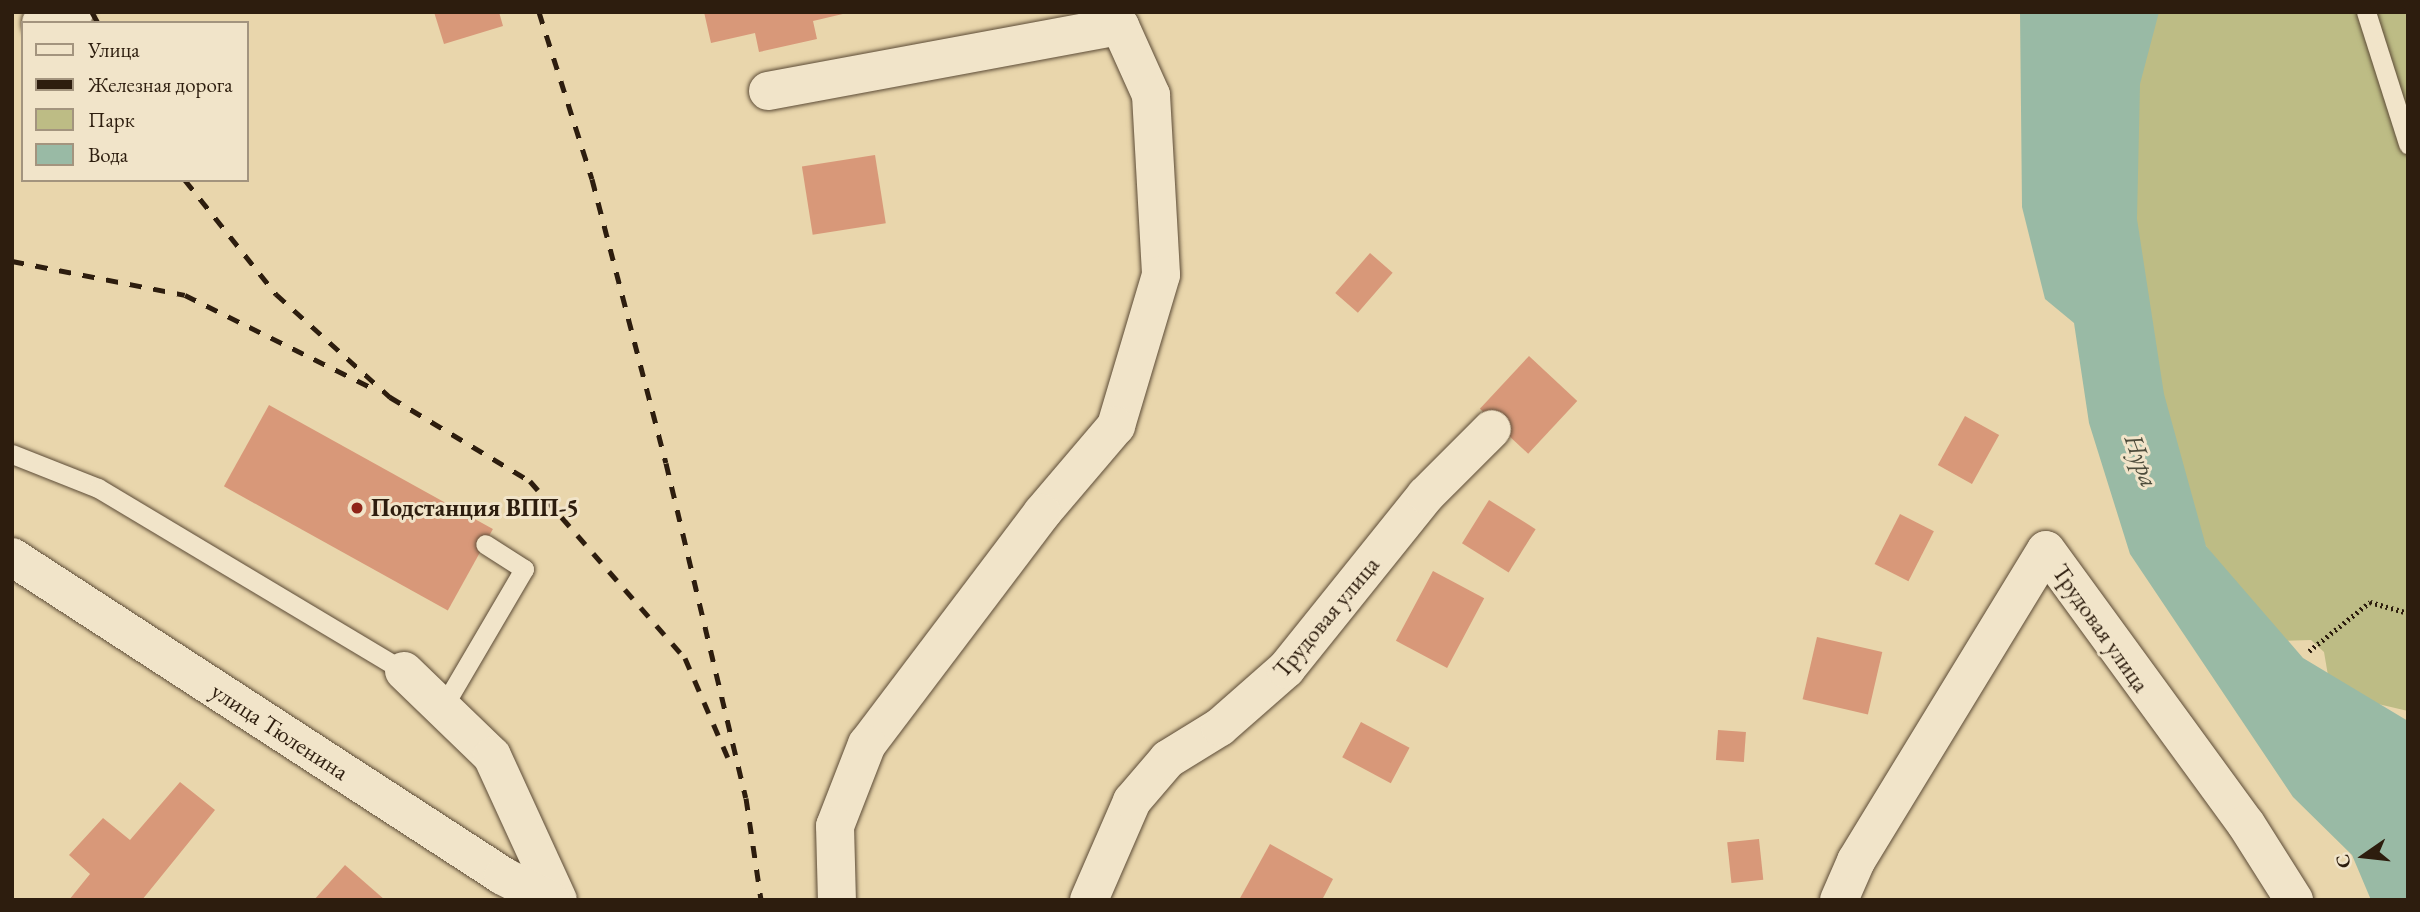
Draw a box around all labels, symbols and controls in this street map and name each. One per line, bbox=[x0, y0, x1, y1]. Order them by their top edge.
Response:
legend bbox=[21, 21, 248, 182]
text: Улица bbox=[88, 36, 140, 63]
text: Железная дорога bbox=[88, 71, 233, 98]
text: Парк bbox=[88, 106, 135, 133]
text: Вода bbox=[88, 141, 128, 168]
water label: Нура bbox=[2117, 430, 2165, 492]
place label: Подстанция ВПП-5 bbox=[371, 494, 579, 522]
marker: Подстанция ВПП-5 bbox=[349, 500, 365, 516]
street label: Трудовая улица bbox=[1267, 550, 1385, 684]
street label: Трудовая улица bbox=[2046, 558, 2156, 698]
street label: улица Тюленина bbox=[206, 676, 354, 786]
north arrow bbox=[2329, 821, 2399, 891]
text: С bbox=[2329, 852, 2357, 871]

